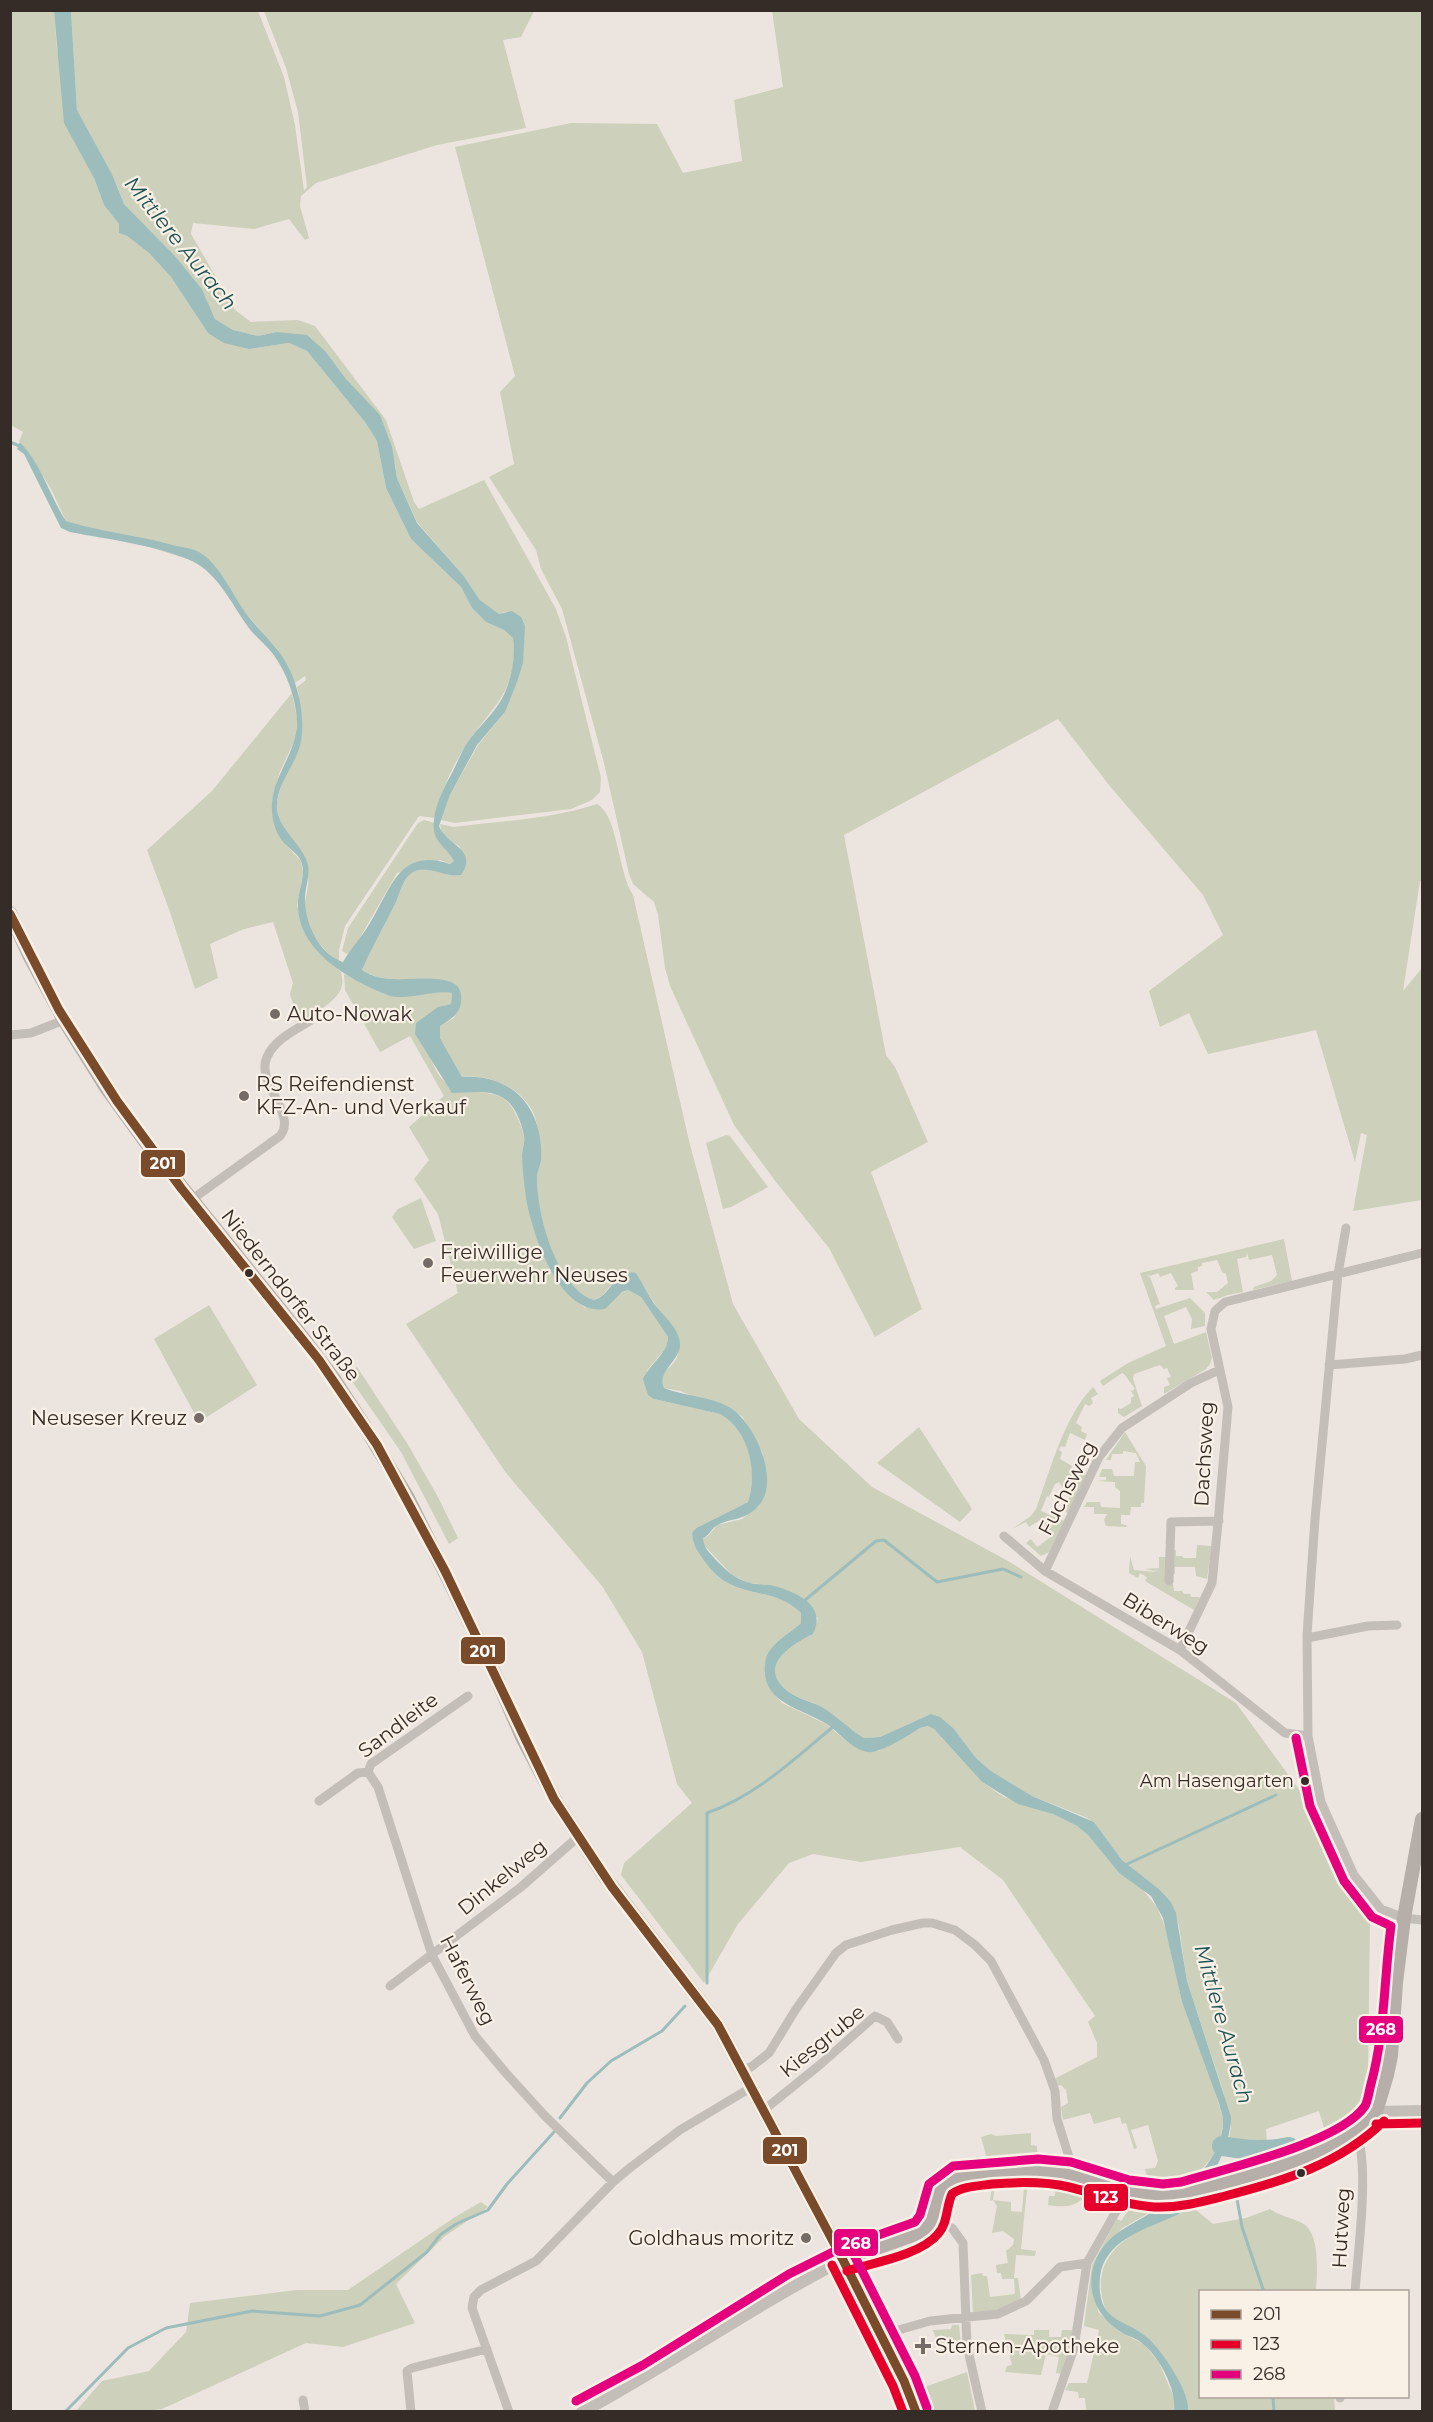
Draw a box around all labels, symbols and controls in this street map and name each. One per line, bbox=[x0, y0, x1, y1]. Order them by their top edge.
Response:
water label: Mittlere Aurach bbox=[120, 171, 242, 315]
place label: Auto-Nowak bbox=[287, 1002, 412, 1026]
marker: Auto-Nowak bbox=[268, 1007, 282, 1021]
place label: RS Reifendienst KFZ-An- und Verkauf bbox=[256, 1072, 467, 1119]
marker: RS Reifendienst KFZ-An- und Verkauf bbox=[237, 1089, 251, 1103]
line badge: 201 bbox=[140, 1149, 186, 1178]
text: 201 bbox=[150, 1154, 176, 1173]
street label: Niederndorfer Straße bbox=[216, 1204, 366, 1386]
place label: Freiwillige Feuerwehr Neuses bbox=[440, 1240, 628, 1287]
marker: Freiwillige Feuerwehr Neuses bbox=[421, 1256, 435, 1270]
unlabelled marker bbox=[243, 1267, 255, 1279]
street label: Dachsweg bbox=[1189, 1401, 1219, 1507]
place label: Neuseser Kreuz bbox=[31, 1406, 187, 1430]
marker: Neuseser Kreuz bbox=[192, 1411, 206, 1425]
street label: Fuchsweg bbox=[1033, 1437, 1101, 1539]
street label: Biberweg bbox=[1118, 1587, 1214, 1659]
line badge: 201 bbox=[460, 1636, 506, 1665]
text: 201 bbox=[470, 1642, 496, 1661]
street label: Sandleite bbox=[353, 1687, 443, 1763]
place label: Am Hasengarten bbox=[1140, 1770, 1294, 1792]
marker: Am Hasengarten bbox=[1299, 1775, 1311, 1787]
street label: Dinkelweg bbox=[453, 1834, 551, 1920]
street label: Haferweg bbox=[435, 1931, 501, 2029]
water label: Mittlere Aurach bbox=[1189, 1942, 1259, 2106]
street label: Kiesgrube bbox=[775, 2000, 869, 2082]
line badge: 268 bbox=[1358, 2015, 1404, 2044]
text: 268 bbox=[1366, 2020, 1396, 2039]
line badge: 201 bbox=[762, 2136, 808, 2165]
text: 201 bbox=[772, 2141, 798, 2160]
unlabelled marker bbox=[1295, 2167, 1307, 2179]
line badge: 123 bbox=[1083, 2183, 1129, 2212]
street label: Hutweg bbox=[1327, 2187, 1355, 2269]
text: 123 bbox=[1093, 2188, 1119, 2207]
place label: Goldhaus moritz bbox=[628, 2226, 794, 2250]
line badge: 268 bbox=[833, 2228, 879, 2257]
marker: Goldhaus moritz bbox=[799, 2231, 813, 2245]
text: 268 bbox=[841, 2234, 871, 2253]
legend bbox=[1199, 2290, 1409, 2398]
text: 201 bbox=[1253, 2303, 1282, 2325]
text: 123 bbox=[1253, 2333, 1280, 2355]
place label: Sternen-Apotheke bbox=[935, 2334, 1119, 2358]
marker: Sternen-Apotheke bbox=[916, 2339, 930, 2353]
text: 268 bbox=[1253, 2363, 1286, 2385]

